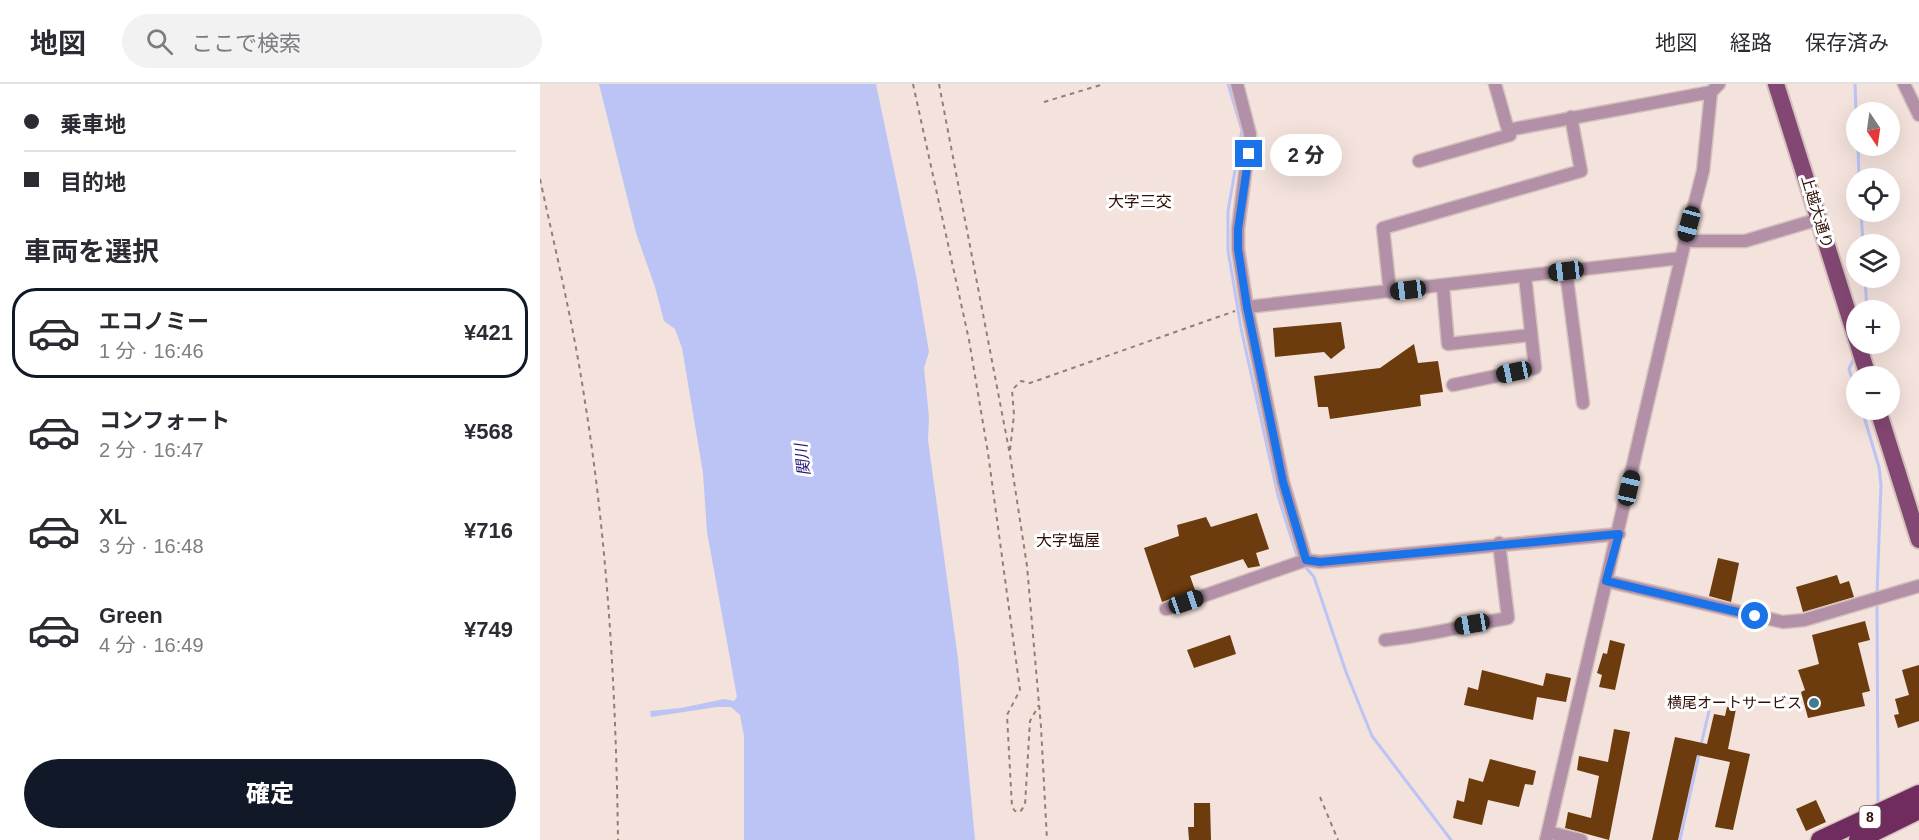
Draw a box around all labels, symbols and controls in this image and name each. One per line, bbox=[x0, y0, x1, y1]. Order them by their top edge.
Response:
search box bbox=[122, 14, 542, 68]
icon: search bbox=[143, 25, 176, 58]
text: 地図 bbox=[30, 28, 86, 59]
text: ここで検索 bbox=[191, 31, 301, 56]
text: 地図 bbox=[1655, 31, 1697, 54]
text: 経路 bbox=[1730, 31, 1772, 54]
text: 保存済み bbox=[1805, 31, 1889, 54]
north arrow bbox=[1846, 102, 1900, 156]
map controls bbox=[1846, 102, 1900, 420]
text: 乗車地 bbox=[60, 112, 126, 137]
callout: 2 分 bbox=[1270, 133, 1342, 175]
route end bbox=[1235, 140, 1262, 167]
text: 2 分 bbox=[1288, 144, 1324, 166]
button: locate bbox=[1846, 168, 1900, 222]
text: 目的地 bbox=[60, 170, 126, 195]
street label: 上越大通り bbox=[1798, 173, 1837, 250]
district label: 大字三交 bbox=[1108, 193, 1172, 210]
car bbox=[1676, 204, 1702, 244]
button: layers bbox=[1846, 234, 1900, 288]
text: 車両を選択 bbox=[24, 237, 159, 267]
car bbox=[1547, 260, 1585, 282]
car bbox=[1389, 279, 1427, 301]
button: + bbox=[1846, 300, 1900, 354]
icon: car bbox=[27, 306, 81, 360]
text: エコノミー bbox=[99, 309, 209, 334]
text: ¥421 bbox=[464, 320, 513, 345]
text: 1 分 · 16:46 bbox=[99, 340, 204, 362]
car bbox=[1495, 359, 1533, 385]
button: − bbox=[1846, 366, 1900, 420]
icon: car bbox=[27, 405, 81, 459]
text: コンフォート bbox=[99, 408, 230, 433]
text: ¥568 bbox=[464, 419, 513, 444]
text: 2 分 · 16:47 bbox=[99, 439, 204, 461]
water label: 関川 bbox=[792, 441, 813, 477]
car bbox=[1616, 468, 1642, 508]
icon: car bbox=[27, 504, 81, 558]
text: XL bbox=[99, 504, 127, 529]
text: ¥716 bbox=[464, 518, 513, 543]
district label: 大字塩屋 bbox=[1036, 532, 1100, 549]
text: 3 分 · 16:48 bbox=[99, 535, 204, 557]
car bbox=[1166, 588, 1206, 616]
route start bbox=[1741, 602, 1768, 629]
icon: car bbox=[27, 603, 81, 657]
text: Green bbox=[99, 603, 163, 628]
car bbox=[1453, 612, 1491, 636]
text: ¥749 bbox=[464, 617, 513, 642]
text: 4 分 · 16:49 bbox=[99, 634, 204, 656]
place label: 横尾オートサービス bbox=[1667, 694, 1802, 711]
marker: 横尾オートサービス bbox=[1807, 696, 1821, 710]
button: 確定 bbox=[24, 759, 516, 828]
road number: 8 bbox=[1860, 806, 1880, 828]

